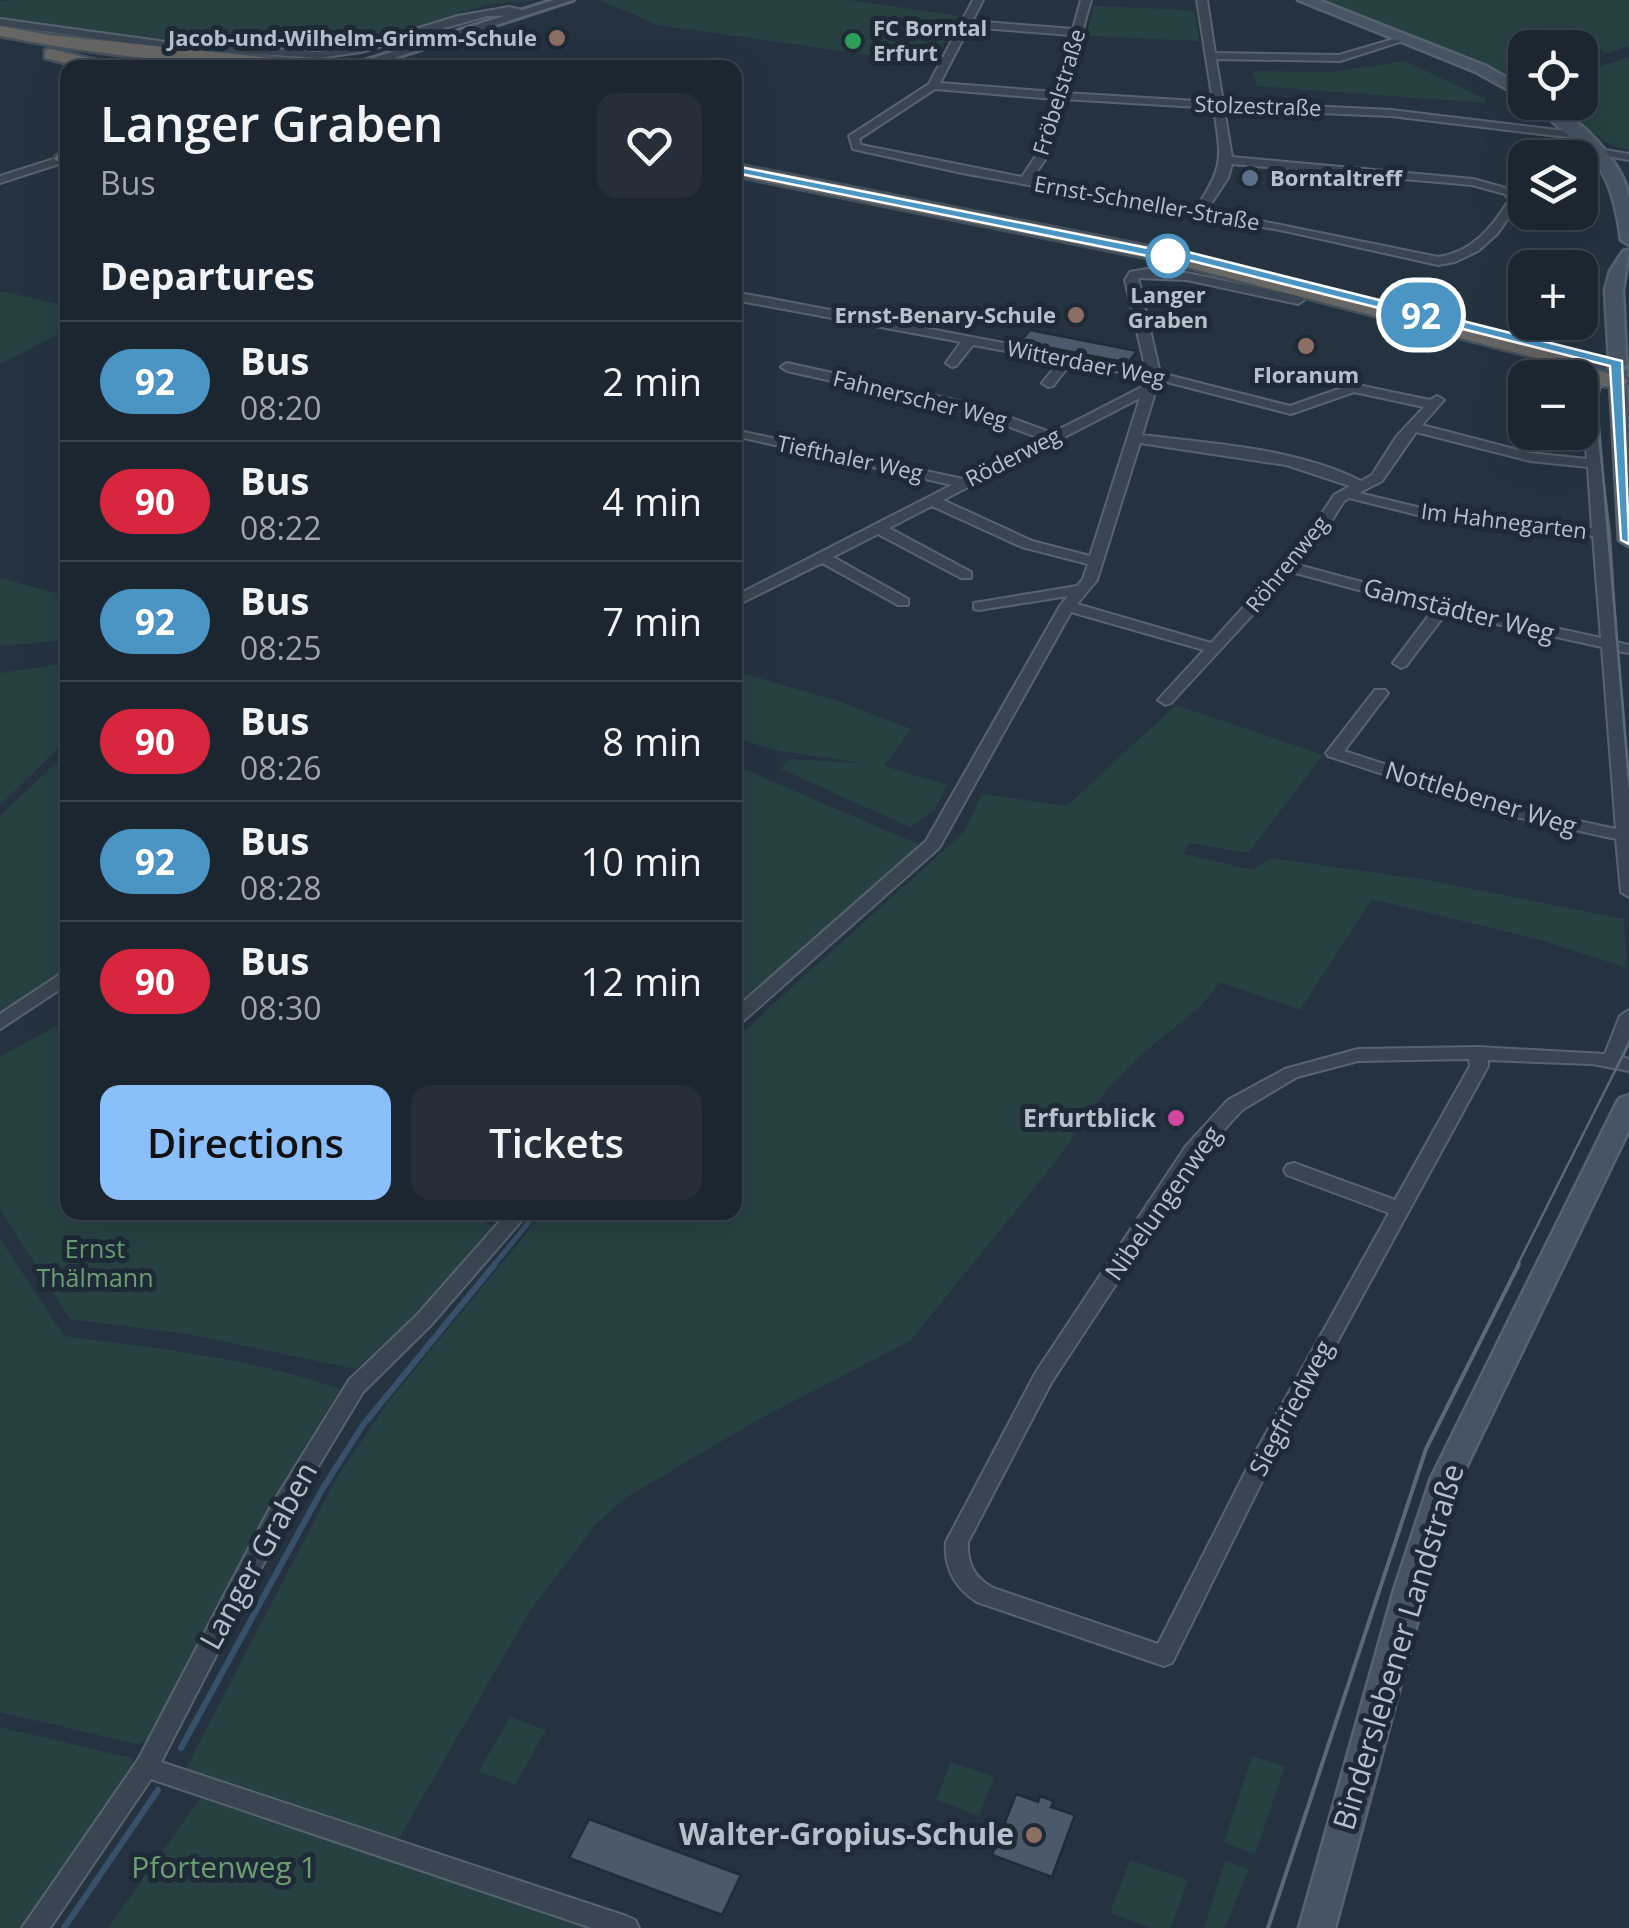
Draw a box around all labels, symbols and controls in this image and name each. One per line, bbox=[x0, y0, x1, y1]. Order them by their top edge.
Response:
place label: FC Borntal Erfurt bbox=[873, 12, 987, 67]
place label: Jacob-und-Wilhelm-Grimm-Schule bbox=[166, 22, 537, 52]
street label: Fröbelstraße bbox=[1025, 25, 1091, 159]
marker: Jacob-und-Wilhelm-Grimm-Schule bbox=[546, 27, 568, 49]
marker: FC Borntal Erfurt bbox=[842, 30, 864, 52]
map controls bbox=[1508, 30, 1598, 450]
button: locate bbox=[1508, 30, 1598, 120]
street label: Stolzestraße bbox=[1194, 88, 1322, 122]
text: Langer Graben bbox=[100, 91, 443, 156]
button: heart bbox=[597, 93, 702, 198]
button: layers bbox=[1508, 140, 1598, 230]
text: Bus bbox=[100, 161, 156, 204]
place label: Borntaltreff bbox=[1270, 162, 1404, 192]
street label: Ernst-Schneller-Straße bbox=[1032, 167, 1262, 237]
marker: Borntaltreff bbox=[1239, 167, 1261, 189]
marker: Langer Graben bbox=[1147, 235, 1189, 277]
text: Departures bbox=[100, 249, 315, 301]
button: + bbox=[1508, 250, 1598, 340]
place label: Langer Graben bbox=[1128, 279, 1208, 334]
line badge: 92 bbox=[1376, 282, 1466, 348]
text: 92 bbox=[1401, 292, 1441, 339]
place label: Ernst-Benary-Schule bbox=[834, 299, 1056, 329]
marker: Ernst-Benary-Schule bbox=[1065, 304, 1087, 326]
street label: Witterdaer Weg bbox=[1005, 332, 1168, 392]
text: Bus bbox=[240, 334, 309, 386]
marker: Floranum bbox=[1295, 335, 1317, 357]
text: 2 min bbox=[602, 355, 702, 407]
text: 92 bbox=[135, 358, 175, 405]
place label: Floranum bbox=[1253, 359, 1359, 389]
button: − bbox=[1508, 360, 1598, 450]
street label: Fahnerscher Weg bbox=[830, 362, 1010, 434]
text: 08:20 bbox=[240, 386, 322, 429]
street label: Röderweg bbox=[960, 419, 1065, 493]
street label: Tiefthaler Weg bbox=[775, 427, 926, 487]
text: Bus bbox=[240, 454, 309, 506]
text: 4 min bbox=[602, 475, 702, 527]
text: 90 bbox=[135, 478, 175, 525]
street label: Im Hahnegarten bbox=[1419, 495, 1589, 545]
text: 08:22 bbox=[240, 506, 322, 549]
street label: Röhrenweg bbox=[1238, 509, 1335, 618]
street label: Gamstädter Weg bbox=[1360, 569, 1559, 649]
text: Bus bbox=[240, 574, 309, 626]
text: 7 min bbox=[602, 595, 702, 647]
text: 92 bbox=[135, 598, 175, 645]
text: 08:25 bbox=[240, 626, 322, 669]
text: Bus bbox=[240, 694, 309, 746]
text: 8 min bbox=[602, 715, 702, 767]
text: 90 bbox=[135, 718, 175, 765]
text: 08:26 bbox=[240, 746, 322, 789]
street label: Nottlebener Weg bbox=[1382, 752, 1581, 842]
text: Bus bbox=[240, 814, 309, 866]
text: 10 min bbox=[581, 835, 702, 887]
text: 92 bbox=[135, 838, 175, 885]
text: 08:28 bbox=[240, 866, 322, 909]
text: Bus bbox=[240, 934, 309, 986]
text: 12 min bbox=[581, 955, 702, 1007]
text: 90 bbox=[135, 958, 175, 1005]
text: 08:30 bbox=[240, 986, 322, 1029]
button: Directions bbox=[100, 1085, 391, 1200]
button: Tickets bbox=[411, 1085, 702, 1200]
place label: Erfurtblick bbox=[1023, 1100, 1156, 1134]
marker: Erfurtblick bbox=[1165, 1107, 1187, 1129]
street label: Nibelungenweg bbox=[1096, 1118, 1228, 1286]
park label: Ernst Thälmann bbox=[36, 1231, 154, 1294]
street label: Siegfriedweg bbox=[1240, 1333, 1340, 1481]
street label: Langer Graben bbox=[189, 1454, 326, 1656]
street label: Binderslebener Landstraße bbox=[1322, 1459, 1473, 1835]
place label: Walter-Gropius-Schule bbox=[679, 1813, 1014, 1854]
marker: Walter-Gropius-Schule bbox=[1023, 1824, 1045, 1846]
park label: Pfortenweg 1 bbox=[131, 1846, 317, 1887]

